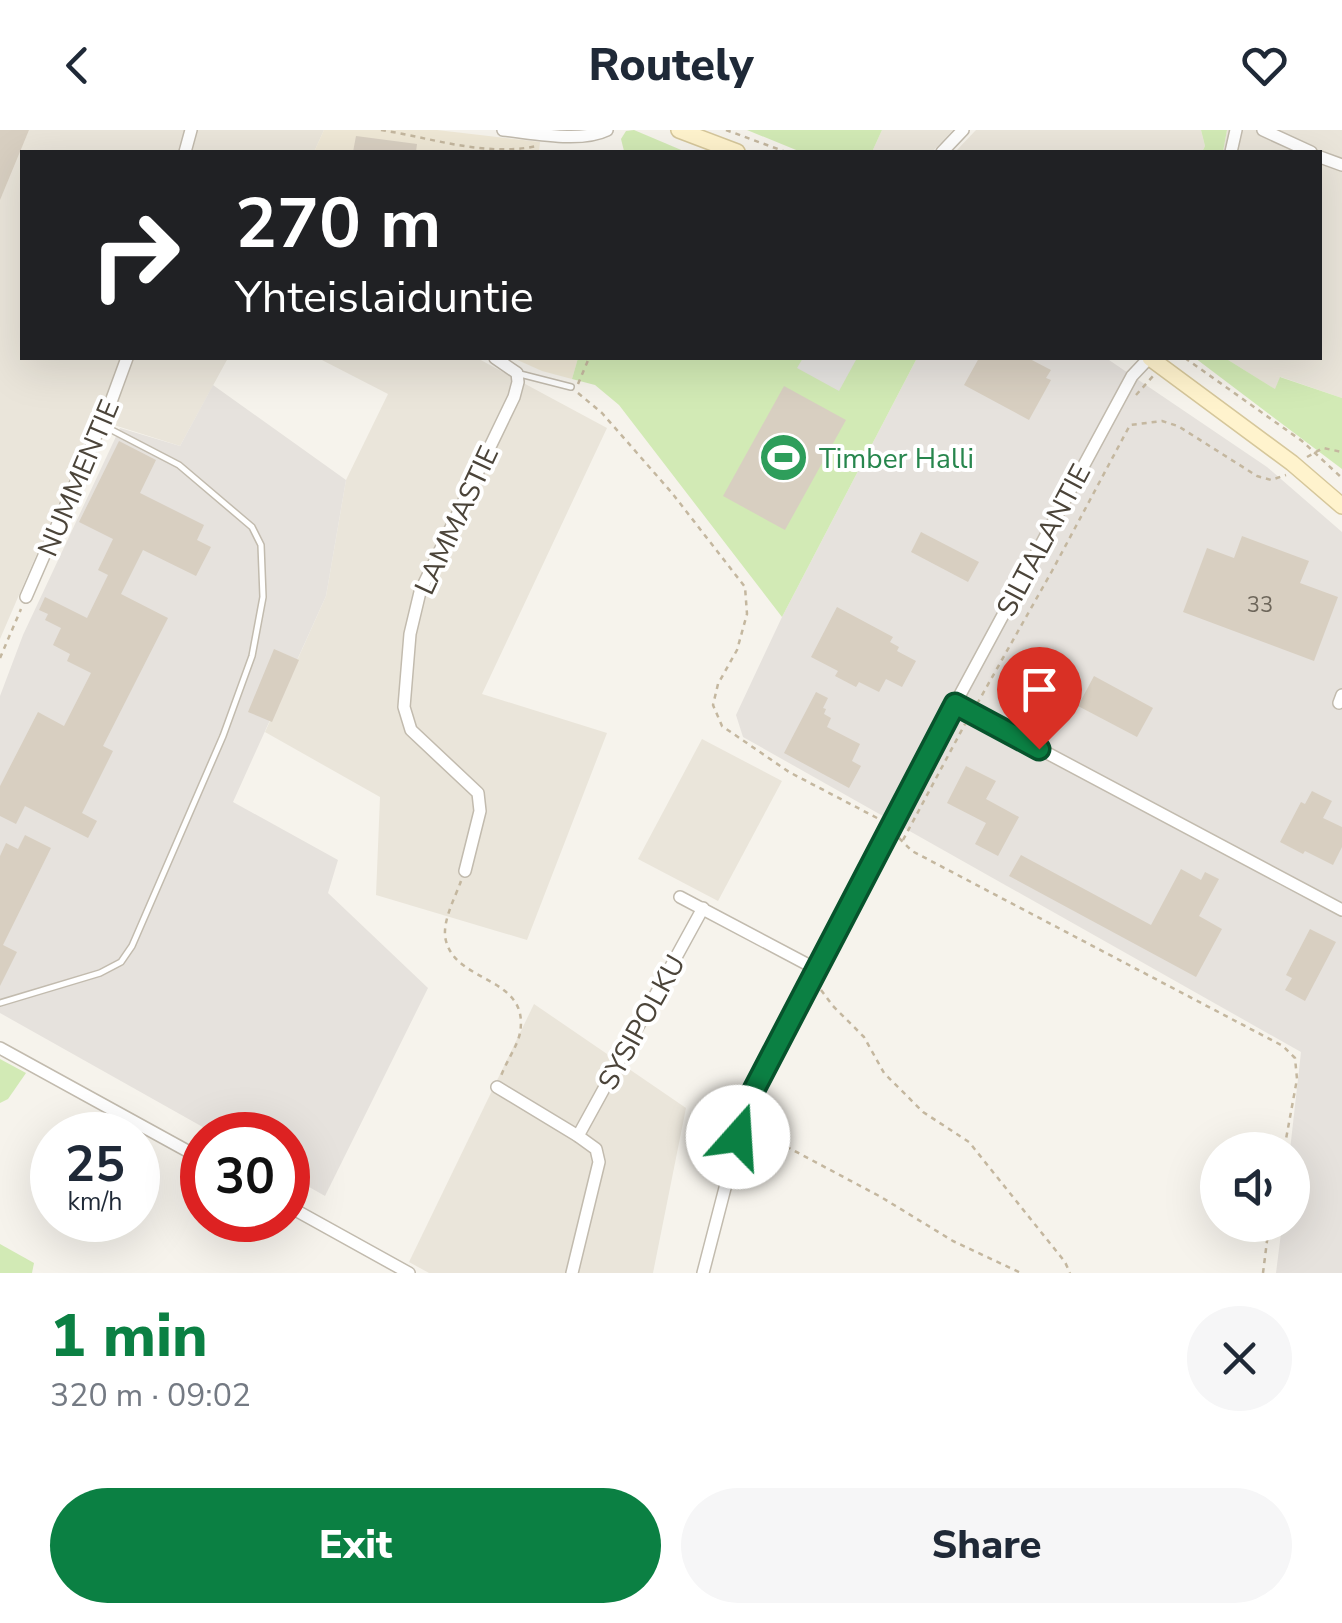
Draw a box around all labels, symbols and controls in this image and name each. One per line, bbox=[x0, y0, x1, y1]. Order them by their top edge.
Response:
text: Routely bbox=[589, 35, 753, 96]
icon: back bbox=[50, 38, 105, 93]
icon: heart bbox=[1237, 38, 1292, 93]
text: 270 m bbox=[235, 176, 441, 272]
icon: right bbox=[70, 190, 200, 320]
text: Yhteislaiduntie bbox=[235, 267, 534, 328]
street label: NUMMENTIE bbox=[29, 394, 129, 562]
sports icon: Timber Halli bbox=[758, 432, 810, 484]
street label: LAMMASTIE bbox=[406, 440, 508, 601]
place label: Timber Halli bbox=[819, 440, 974, 478]
street label: SILTALANTIE bbox=[988, 458, 1100, 623]
house number: 33 bbox=[1247, 590, 1273, 620]
pin bbox=[997, 647, 1082, 750]
icon: arrive bbox=[1012, 662, 1067, 717]
street label: SYSIPOLKU bbox=[589, 948, 695, 1097]
position arrow bbox=[686, 1085, 790, 1189]
speed limit sign: 30 bbox=[180, 1112, 310, 1242]
text: 25 bbox=[65, 1130, 125, 1199]
map controls bbox=[1200, 1132, 1310, 1242]
button: sound bbox=[1200, 1132, 1310, 1242]
text: km/h bbox=[67, 1185, 123, 1219]
text: 1 min bbox=[50, 1295, 208, 1377]
button: close bbox=[1187, 1306, 1292, 1411]
text: 320 m · 09:02 bbox=[50, 1374, 251, 1417]
button: Exit bbox=[50, 1488, 661, 1603]
button: Share bbox=[681, 1488, 1292, 1603]

